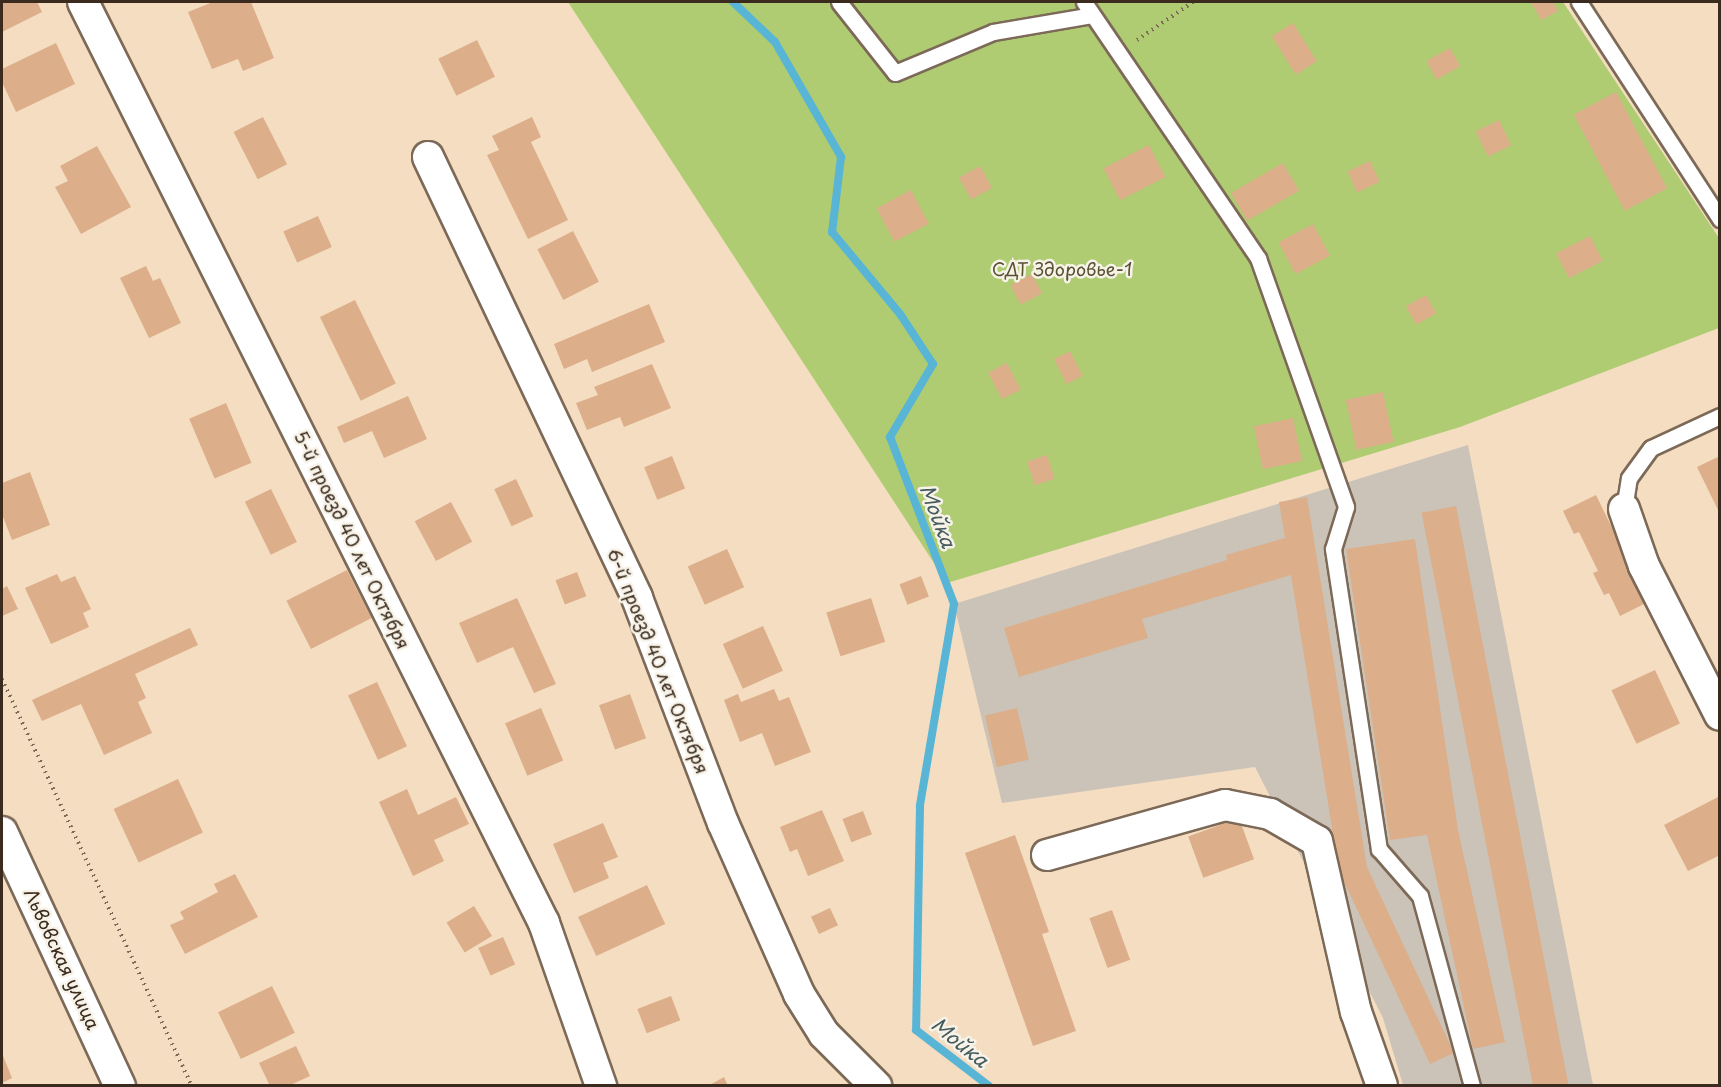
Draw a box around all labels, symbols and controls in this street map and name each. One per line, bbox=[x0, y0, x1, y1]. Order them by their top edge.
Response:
park label: СДТ Здоровье-1 bbox=[991, 258, 1133, 280]
street label: 5-й проезд 40 лет Октября bbox=[289, 426, 415, 654]
water label: Мойка bbox=[915, 481, 961, 551]
street label: 6-й проезд 40 лет Октября bbox=[602, 544, 714, 778]
street label: Львовская улица bbox=[20, 885, 104, 1033]
water label: Мойка bbox=[927, 1012, 993, 1072]

